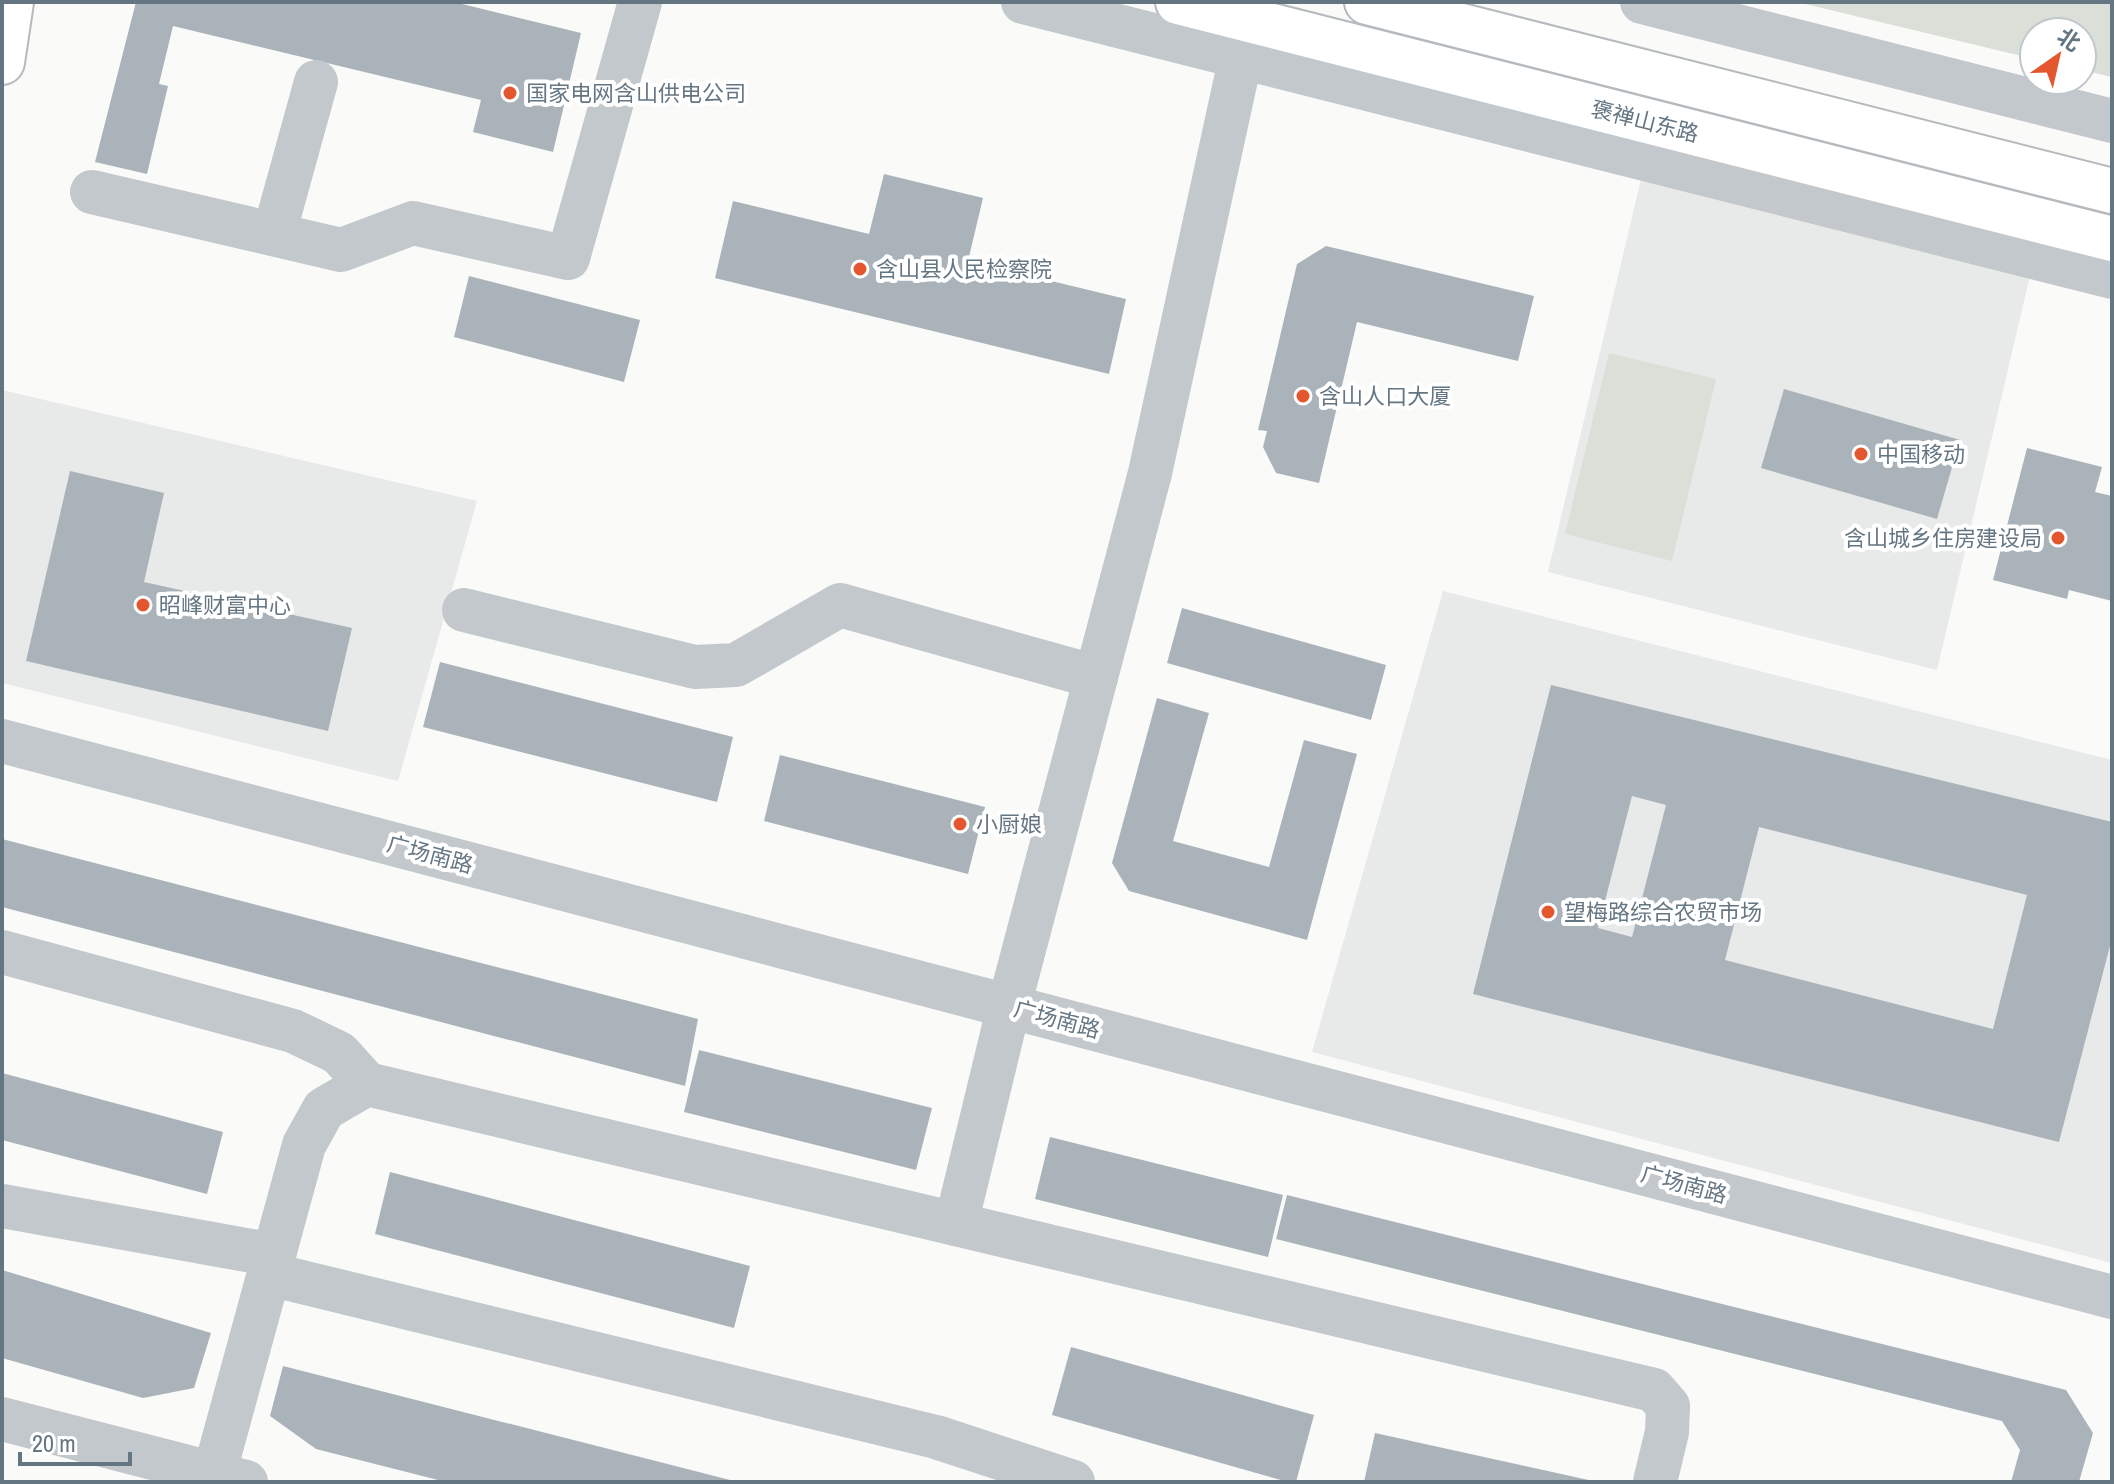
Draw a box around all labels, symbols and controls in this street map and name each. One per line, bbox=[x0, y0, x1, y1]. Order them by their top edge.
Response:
north arrow bbox=[2018, 16, 2098, 96]
text: 北 bbox=[2052, 21, 2087, 58]
place label: 国家电网含山供电公司 bbox=[526, 78, 746, 108]
marker: 国家电网含山供电公司 bbox=[501, 84, 519, 102]
street label: 褒禅山东路 bbox=[1588, 93, 1702, 149]
place label: 含山县人民检察院 bbox=[876, 254, 1052, 284]
marker: 含山县人民检察院 bbox=[851, 260, 869, 278]
place label: 含山人口大厦 bbox=[1319, 381, 1451, 411]
marker: 含山人口大厦 bbox=[1294, 387, 1312, 405]
place label: 中国移动 bbox=[1877, 439, 1965, 469]
marker: 中国移动 bbox=[1852, 445, 1870, 463]
place label: 含山城乡住房建设局 bbox=[1844, 523, 2042, 553]
marker: 含山城乡住房建设局 bbox=[2049, 529, 2067, 547]
place label: 昭峰财富中心 bbox=[159, 590, 291, 620]
marker: 昭峰财富中心 bbox=[134, 596, 152, 614]
place label: 小厨娘 bbox=[976, 809, 1042, 839]
marker: 小厨娘 bbox=[951, 815, 969, 833]
street label: 广场南路 bbox=[384, 828, 476, 880]
place label: 望梅路综合农贸市场 bbox=[1564, 897, 1762, 927]
marker: 望梅路综合农贸市场 bbox=[1539, 903, 1557, 921]
street label: 广场南路 bbox=[1011, 993, 1103, 1045]
street label: 广场南路 bbox=[1638, 1158, 1730, 1210]
scale bar bbox=[20, 1416, 130, 1466]
text: 20 m bbox=[32, 1427, 76, 1459]

